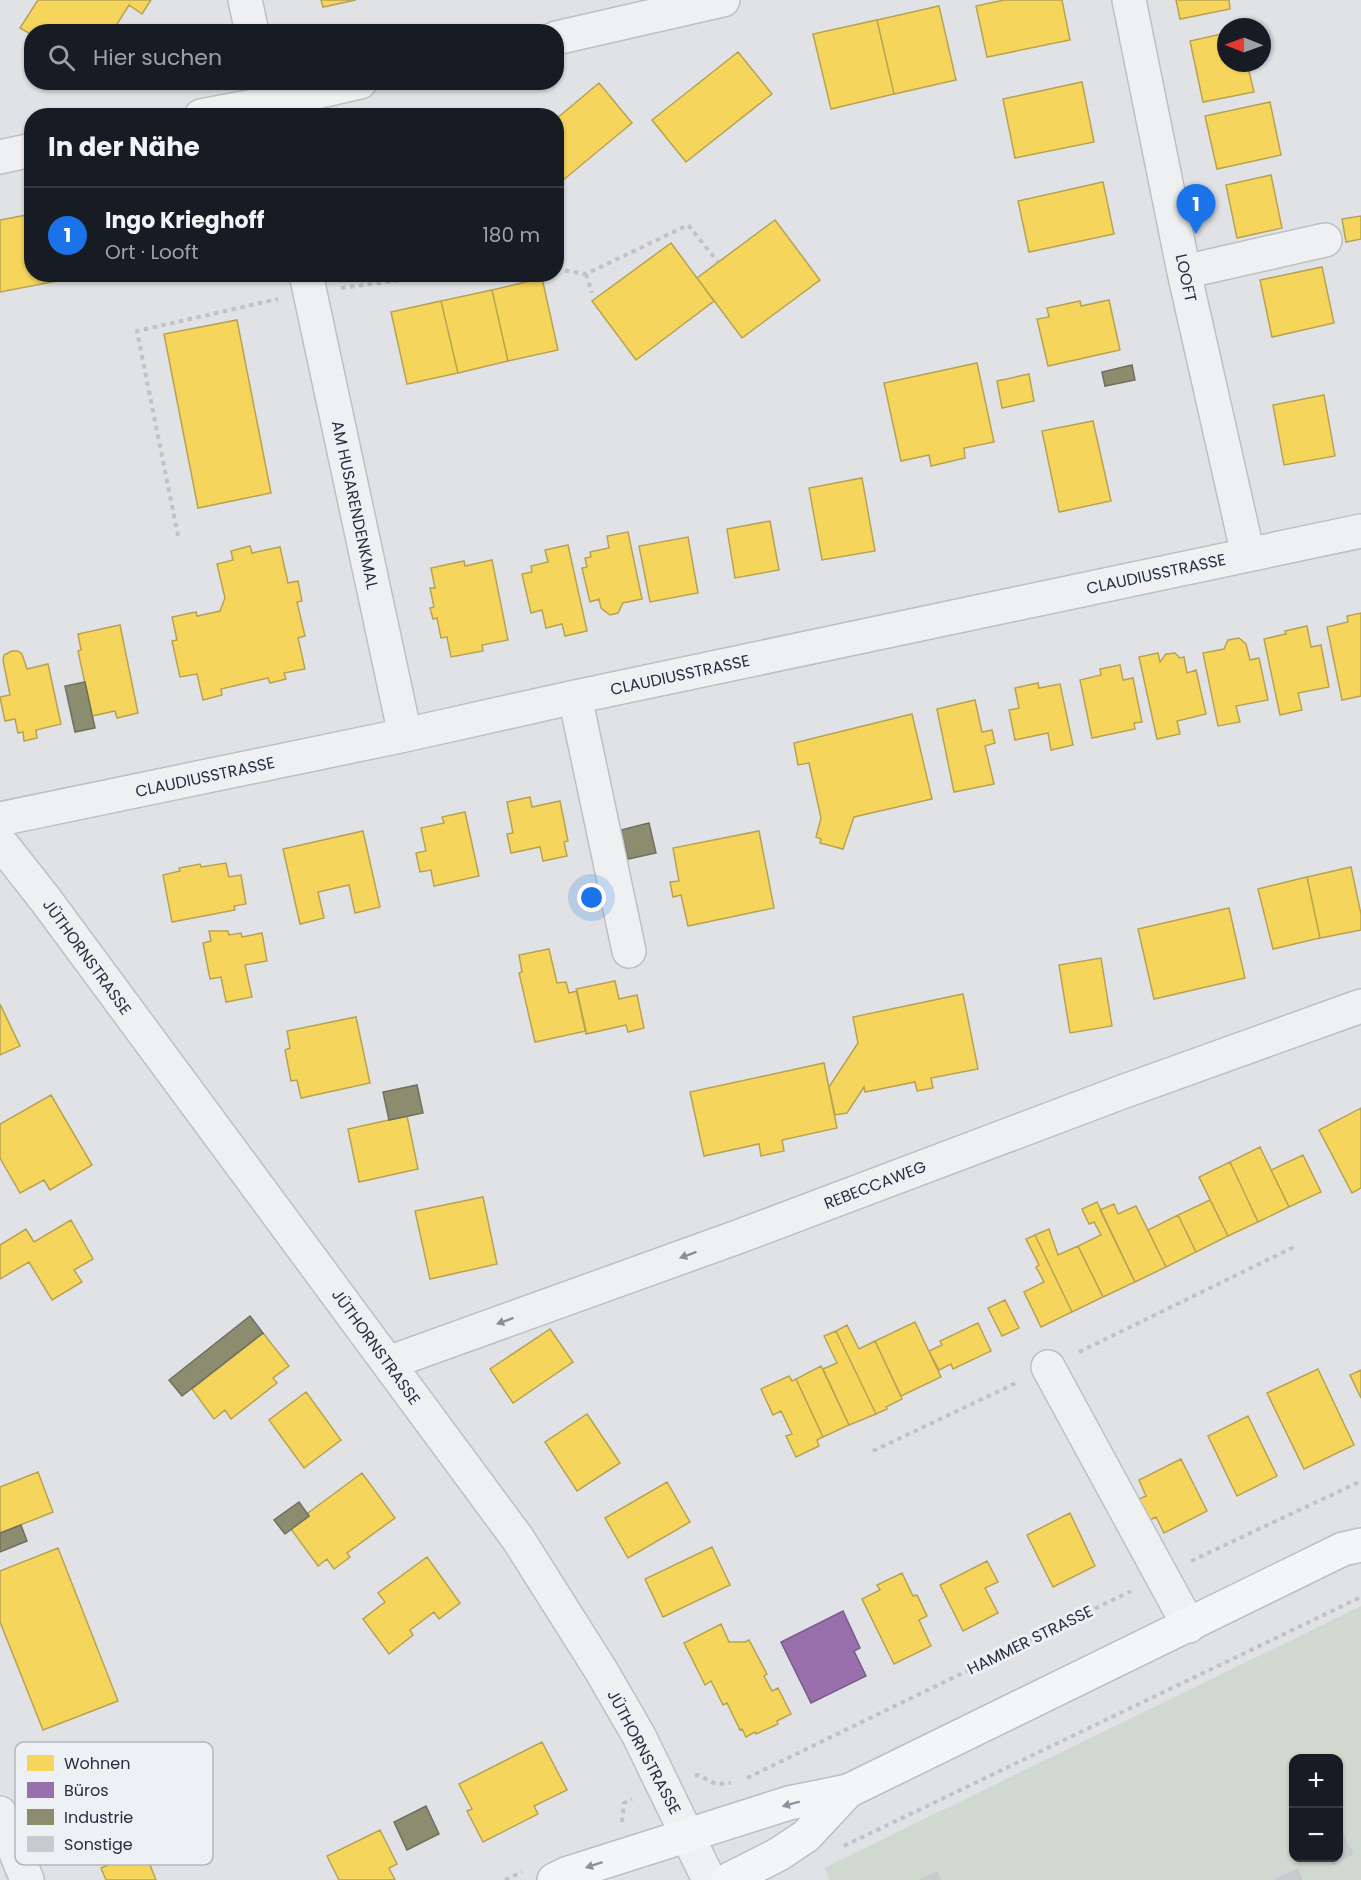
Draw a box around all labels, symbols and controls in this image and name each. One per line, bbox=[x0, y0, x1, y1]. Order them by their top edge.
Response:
north arrow bbox=[1217, 18, 1271, 72]
search box bbox=[24, 24, 564, 90]
icon: search bbox=[45, 41, 78, 74]
text: Hier suchen bbox=[93, 42, 222, 73]
text: In der Nähe bbox=[48, 129, 200, 165]
pin: 1 bbox=[1176, 184, 1216, 234]
text: Ingo Krieghoff bbox=[105, 205, 264, 236]
text: 1 bbox=[64, 221, 71, 249]
text: 180 m bbox=[482, 221, 540, 249]
text: Ort · Looft bbox=[105, 238, 198, 266]
street label: LOOFT bbox=[1170, 252, 1202, 305]
street label: AM HUSARENDENKMAL bbox=[326, 419, 384, 592]
street label: CLAUDIUSSTRASSE bbox=[1084, 548, 1228, 600]
street label: CLAUDIUSSTRASSE bbox=[608, 649, 752, 701]
street label: CLAUDIUSSTRASSE bbox=[133, 751, 277, 803]
your location bbox=[577, 883, 606, 912]
street label: JÜTHORNSTRASSE bbox=[37, 894, 137, 1020]
street label: REBECCAWEG bbox=[821, 1155, 929, 1215]
one-way arrow bbox=[679, 1250, 697, 1260]
street label: JÜTHORNSTRASSE bbox=[326, 1284, 426, 1410]
one-way arrow bbox=[496, 1317, 514, 1326]
street label: HAMMER STRASSE bbox=[963, 1600, 1097, 1680]
street label: JÜTHORNSTRASSE bbox=[601, 1686, 687, 1818]
legend bbox=[15, 1742, 213, 1865]
text: Wohnen bbox=[64, 1752, 131, 1775]
map controls bbox=[1289, 1754, 1343, 1862]
button: + bbox=[1289, 1754, 1343, 1808]
text: Büros bbox=[64, 1779, 109, 1802]
one-way arrow bbox=[782, 1799, 800, 1809]
text: Industrie bbox=[64, 1806, 133, 1829]
button: − bbox=[1289, 1808, 1343, 1862]
text: Sonstige bbox=[64, 1833, 133, 1856]
one-way arrow bbox=[585, 1861, 603, 1870]

